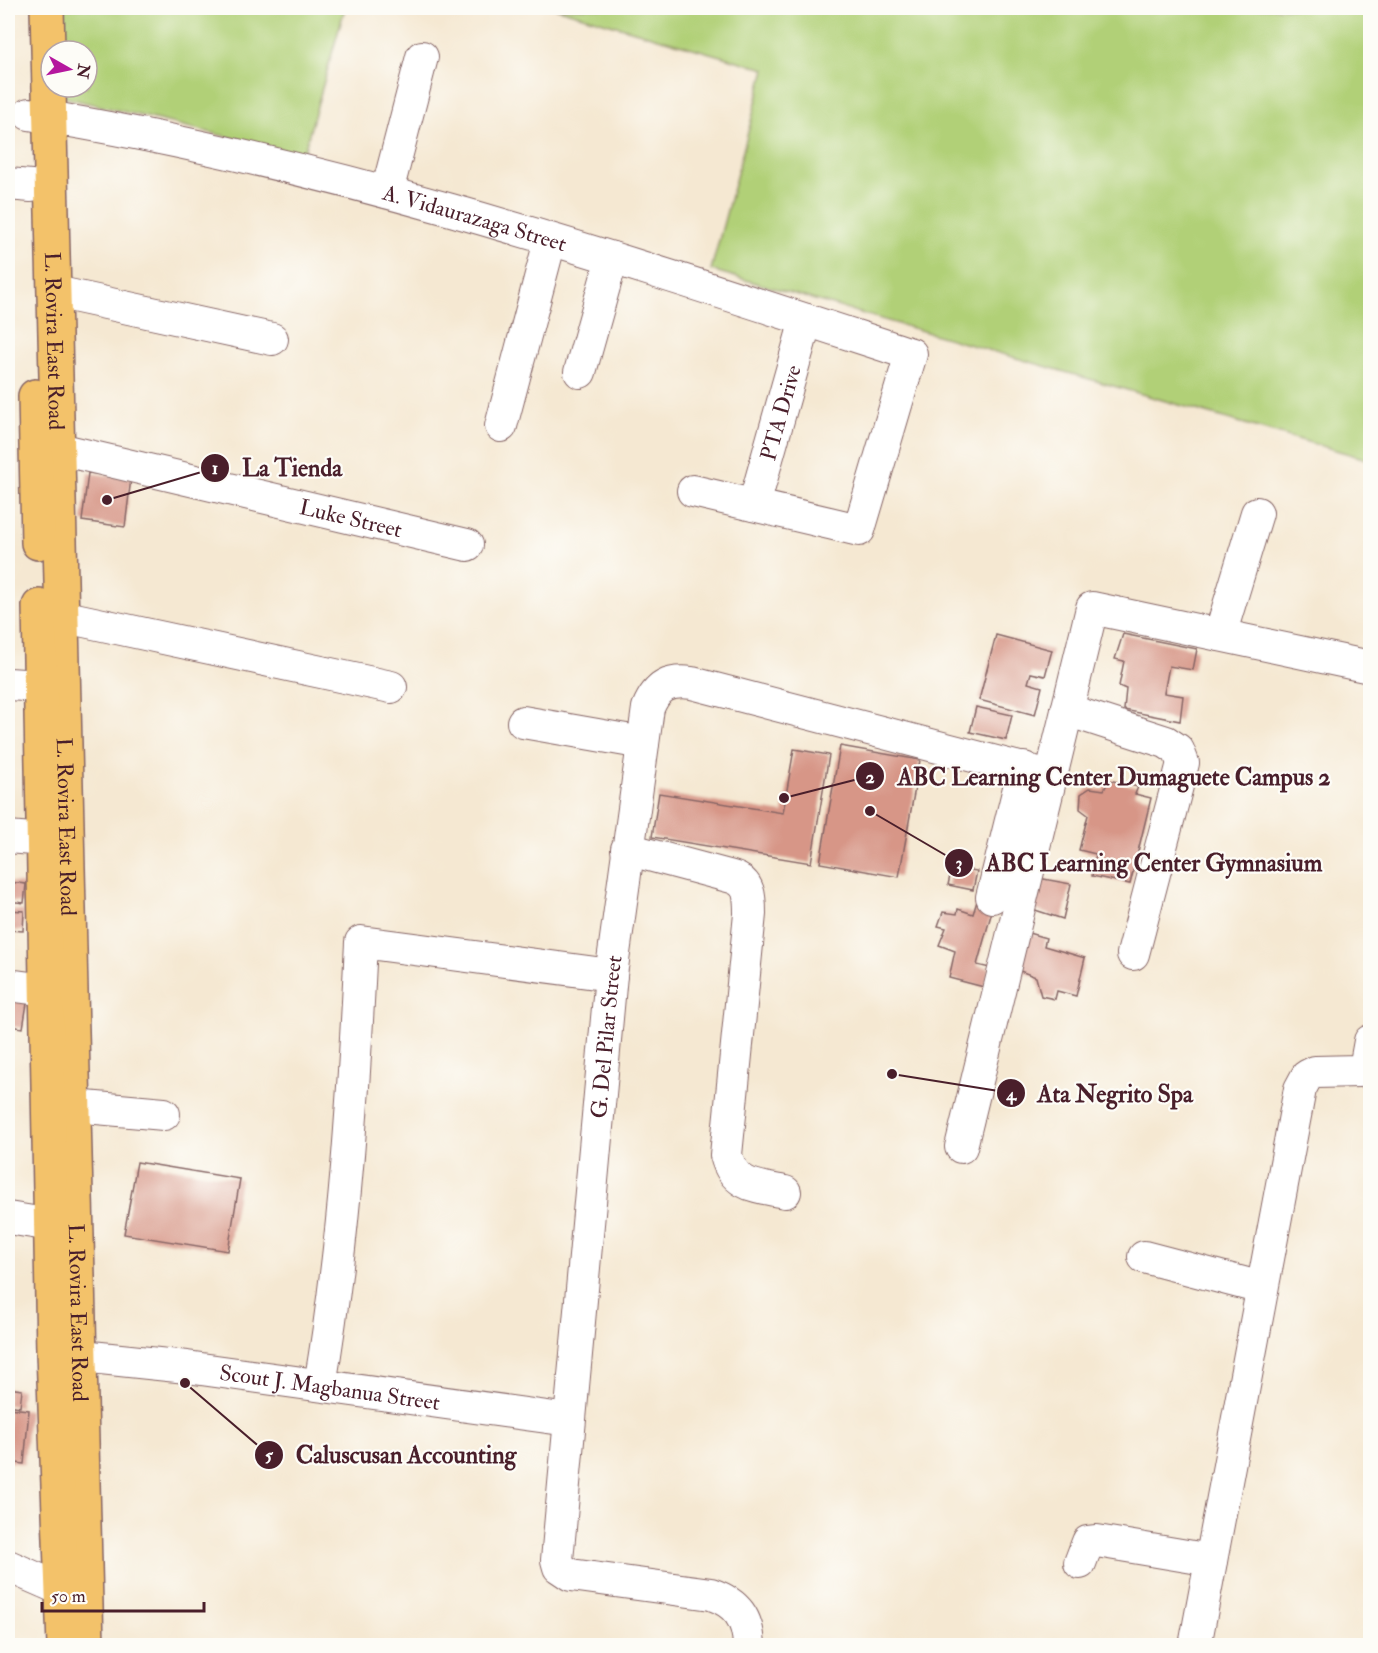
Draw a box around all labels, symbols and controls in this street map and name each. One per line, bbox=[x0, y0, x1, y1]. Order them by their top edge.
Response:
north arrow bbox=[39, 39, 99, 99]
text: N bbox=[72, 62, 94, 80]
street label: A. Vidaurazaga Street bbox=[379, 179, 570, 258]
street label: L. Rovira East Road bbox=[38, 251, 70, 431]
street label: PTA Drive bbox=[754, 362, 808, 464]
callout: La Tienda bbox=[200, 447, 354, 489]
text: La Tienda bbox=[242, 453, 343, 484]
text: 1 bbox=[212, 457, 218, 480]
street label: Luke Street bbox=[297, 493, 405, 544]
street label: L. Rovira East Road bbox=[50, 737, 82, 916]
callout: ABC Learning Center Dumaguete Campus 2 bbox=[855, 755, 1342, 797]
text: ABC Learning Center Dumaguete Campus 2 bbox=[896, 762, 1331, 793]
text: 2 bbox=[865, 766, 875, 789]
callout: ABC Learning Center Gymnasium bbox=[944, 842, 1335, 884]
text: ABC Learning Center Gymnasium bbox=[985, 848, 1323, 879]
text: 3 bbox=[956, 852, 963, 875]
street label: G. Del Pilar Street bbox=[585, 954, 629, 1120]
callout: Ata Negrito Spa bbox=[996, 1072, 1205, 1114]
text: Ata Negrito Spa bbox=[1036, 1079, 1194, 1110]
text: 4 bbox=[1005, 1083, 1017, 1106]
street label: L. Rovira East Road bbox=[62, 1223, 94, 1402]
street label: Scout J. Magbanua Street bbox=[218, 1359, 442, 1417]
callout: Caluscusan Accounting bbox=[254, 1434, 529, 1476]
text: Caluscusan Accounting bbox=[296, 1440, 518, 1471]
text: 5 bbox=[265, 1444, 274, 1467]
scale bar bbox=[42, 1575, 204, 1613]
text: 50 m bbox=[51, 1585, 86, 1608]

